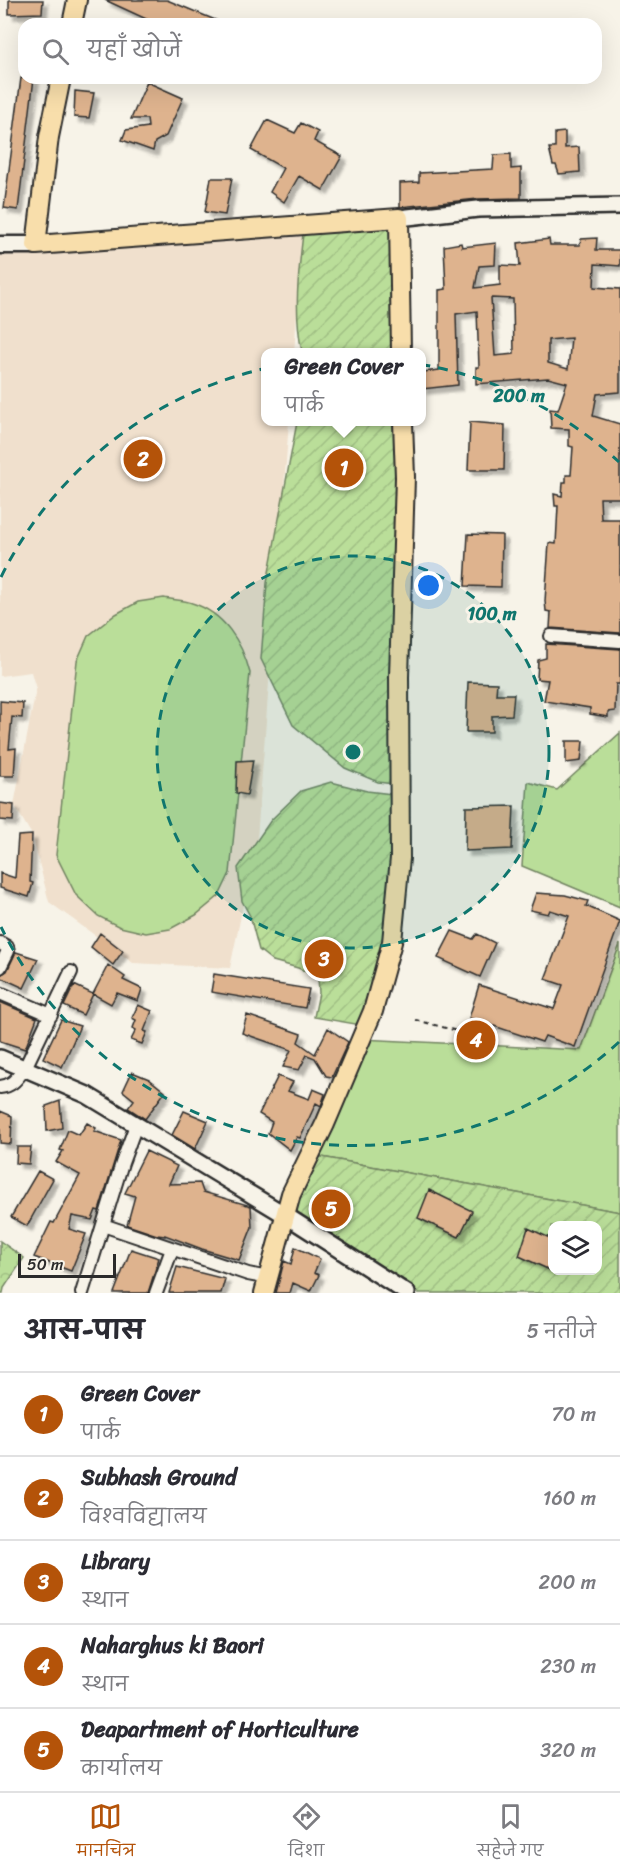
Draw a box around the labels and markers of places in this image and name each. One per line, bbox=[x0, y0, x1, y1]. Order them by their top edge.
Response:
pin: 2 bbox=[124, 436, 162, 482]
pin: 1 bbox=[324, 446, 364, 490]
centre of rings bbox=[343, 742, 363, 762]
pin: 3 bbox=[304, 936, 344, 982]
pin: 4 bbox=[456, 1018, 496, 1062]
pin: 5 bbox=[312, 1186, 350, 1232]

